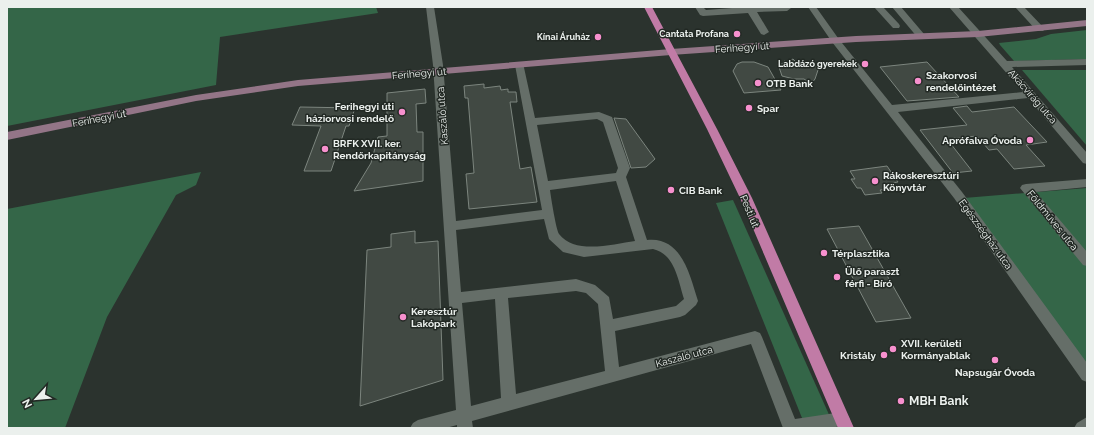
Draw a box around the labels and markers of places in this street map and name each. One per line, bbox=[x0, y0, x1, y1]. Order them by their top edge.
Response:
place label: Cantata Profana bbox=[659, 29, 729, 39]
marker: Cantata Profana bbox=[732, 29, 742, 39]
place label: Kínai Áruház bbox=[537, 31, 591, 42]
marker: Kínai Áruház bbox=[593, 32, 603, 42]
place label: Labdázó gyerekek bbox=[778, 59, 858, 69]
marker: Labdázó gyerekek bbox=[860, 59, 870, 69]
place label: Szakorvosi rendelőintézet bbox=[926, 70, 997, 93]
marker: Szakorvosi rendelőintézet bbox=[913, 76, 923, 86]
marker: OTB Bank bbox=[753, 78, 763, 88]
place label: OTB Bank bbox=[766, 78, 813, 89]
place label: Ferihegyi úti háziorvosi rendelő bbox=[306, 101, 394, 124]
marker: Spar bbox=[744, 103, 754, 113]
place label: Spar bbox=[757, 103, 779, 114]
marker: Ferihegyi úti háziorvosi rendelő bbox=[397, 107, 407, 117]
place label: Aprófalva Óvoda bbox=[942, 135, 1022, 146]
marker: Aprófalva Óvoda bbox=[1025, 135, 1035, 145]
place label: BRFK XVII. ker. Rendőrkapitányság bbox=[333, 138, 426, 161]
marker: BRFK XVII. ker. Rendőrkapitányság bbox=[320, 144, 330, 154]
place label: Rákoskeresztúri Könyvtár bbox=[883, 170, 959, 193]
marker: Rákoskeresztúri Könyvtár bbox=[870, 176, 880, 186]
marker: CIB Bank bbox=[666, 185, 676, 195]
place label: CIB Bank bbox=[679, 185, 722, 196]
marker: Térplasztika bbox=[819, 248, 829, 258]
place label: Térplasztika bbox=[832, 248, 890, 259]
place label: Ülő paraszt férfi - Bíró bbox=[845, 266, 900, 289]
marker: Ülő paraszt férfi - Bíró bbox=[832, 272, 842, 282]
place label: Keresztúr Lakópark bbox=[411, 306, 457, 329]
marker: Keresztúr Lakópark bbox=[398, 312, 408, 322]
place label: XVII. kerületi Kormányablak bbox=[900, 338, 971, 361]
marker: XVII. kerületi Kormányablak bbox=[888, 344, 898, 354]
place label: Kristály bbox=[840, 350, 876, 361]
marker: Kristály bbox=[879, 350, 889, 360]
marker: Napsugár Óvoda bbox=[990, 355, 1000, 365]
place label: Napsugár Óvoda bbox=[955, 367, 1035, 378]
place label: MBH Bank bbox=[909, 394, 969, 408]
marker: MBH Bank bbox=[896, 396, 906, 406]

